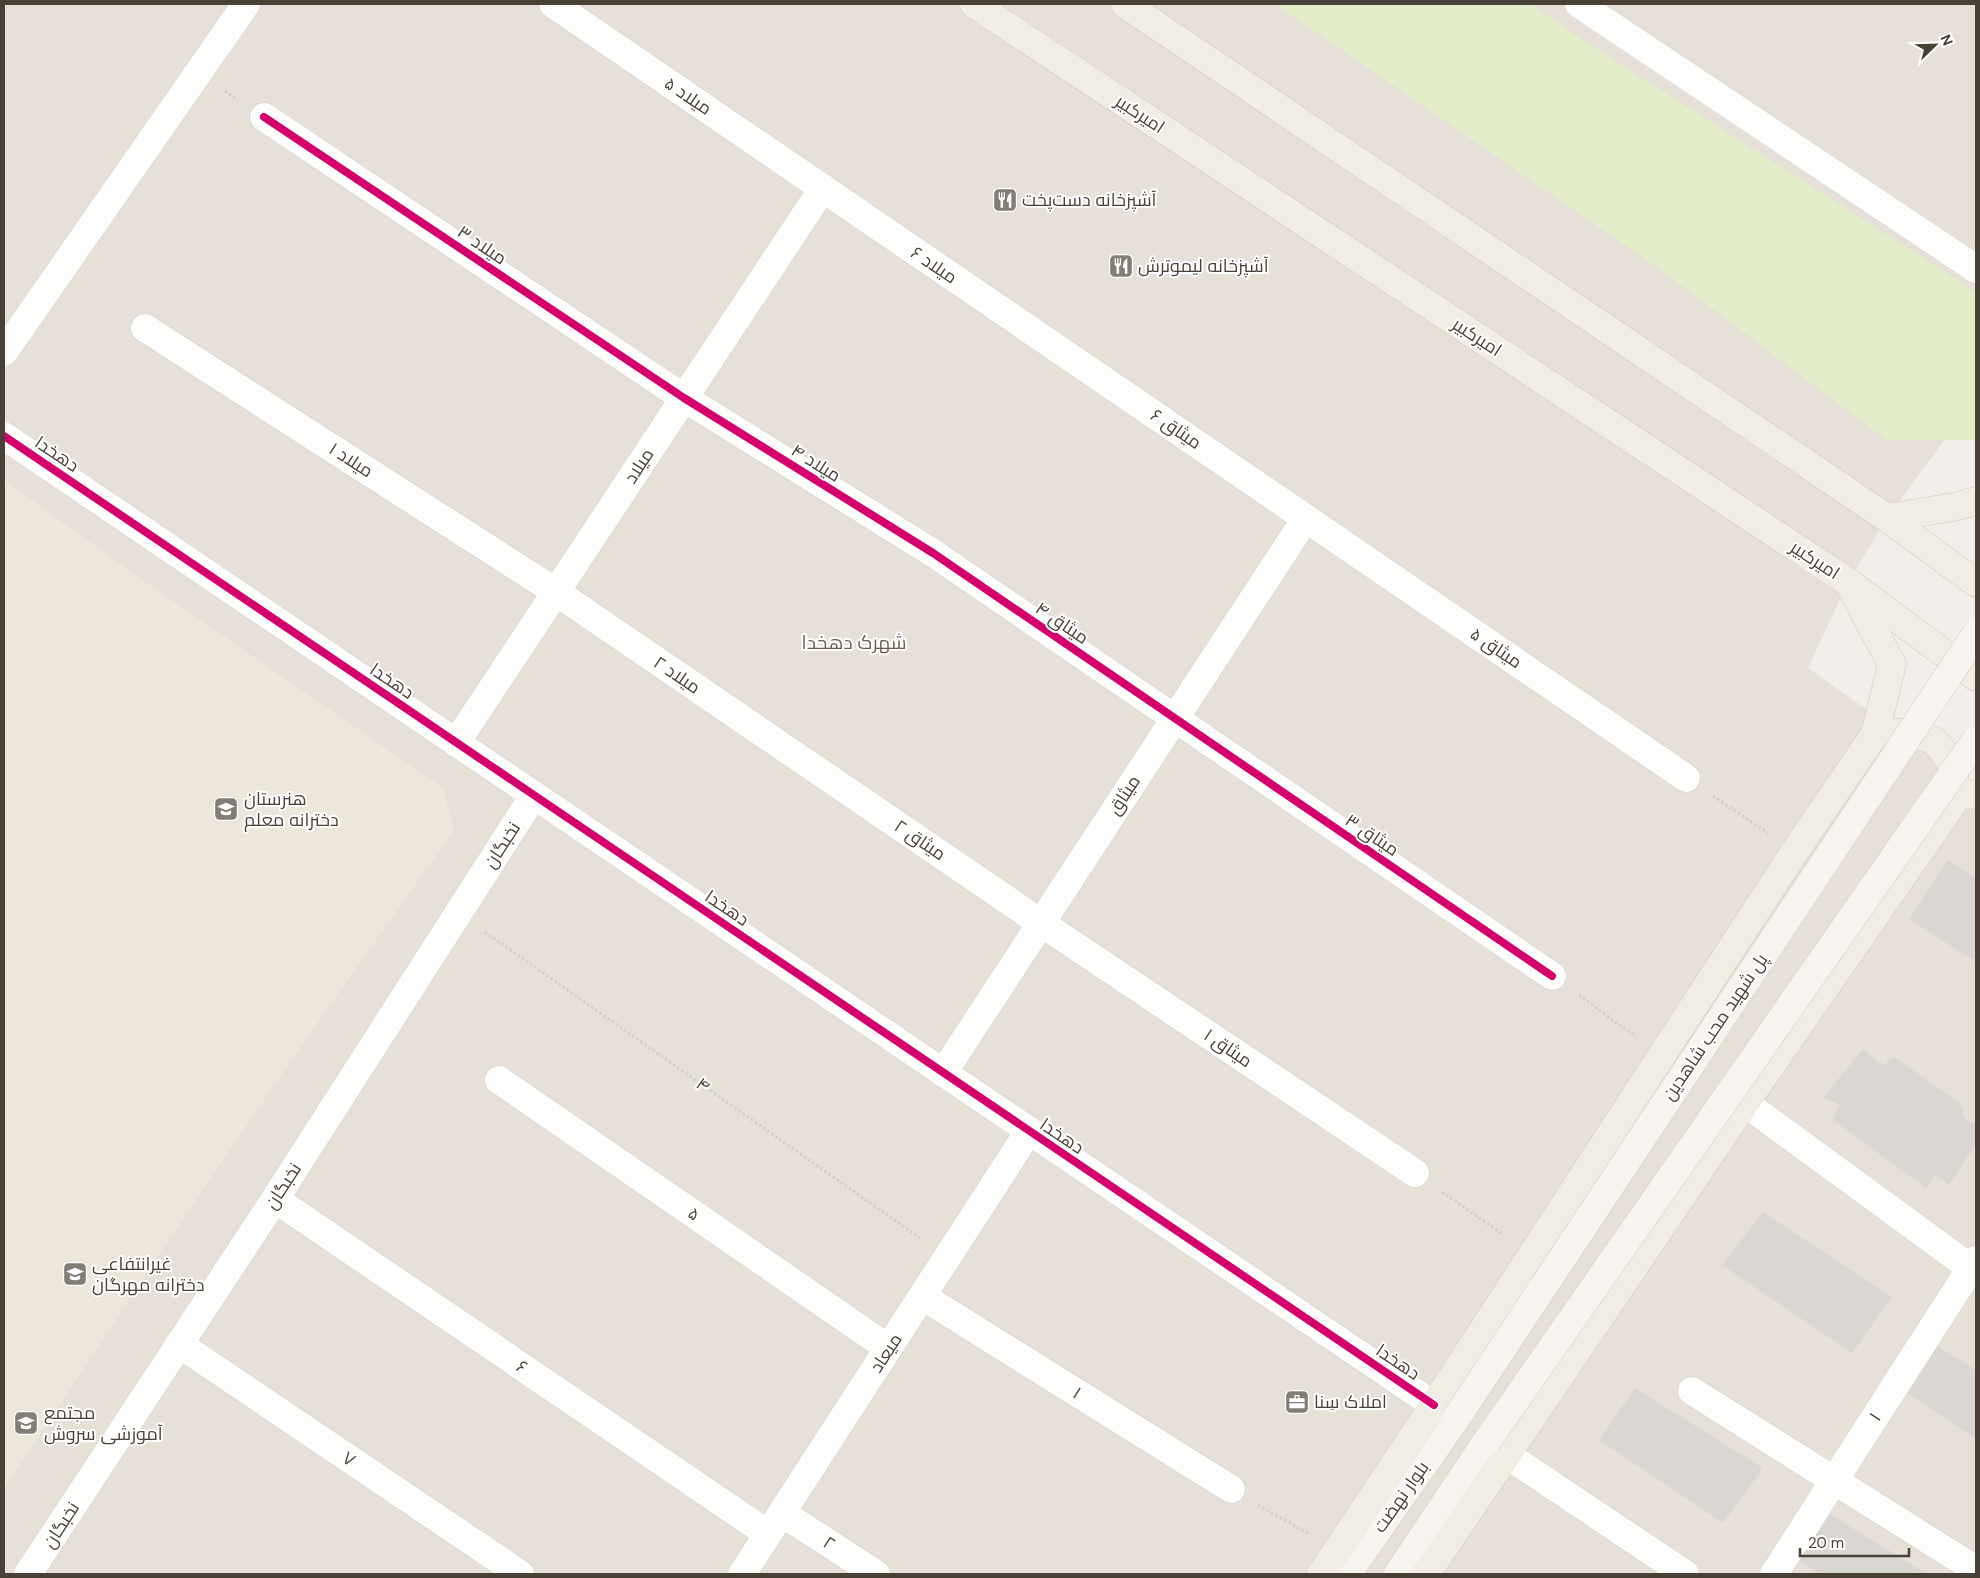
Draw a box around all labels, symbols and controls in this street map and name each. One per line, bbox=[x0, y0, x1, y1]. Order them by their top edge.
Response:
north arrow bbox=[1910, 20, 1960, 70]
text: N bbox=[1937, 32, 1957, 48]
street label: میلاد ۵ bbox=[660, 71, 716, 121]
street label: امیرکبیر bbox=[1110, 89, 1169, 139]
restaurant icon: آشپزخانه دست‌پخت bbox=[992, 187, 1018, 213]
place label: آشپزخانه دست‌پخت bbox=[1022, 188, 1157, 212]
street label: میلاد ۳ bbox=[453, 220, 511, 270]
street label: میلاد ۶ bbox=[906, 241, 962, 289]
restaurant icon: آشپزخانه لیموترش bbox=[1108, 253, 1134, 279]
place label: آشپزخانه لیموترش bbox=[1138, 254, 1269, 278]
street label: امیرکبیر bbox=[1447, 312, 1506, 362]
street label: میثاق ۶ bbox=[1146, 403, 1206, 455]
street label: دهخدا bbox=[30, 431, 84, 477]
street label: میلاد ۱ bbox=[324, 437, 378, 483]
street label: میلاد ۴ bbox=[787, 438, 845, 488]
street label: میلاد bbox=[619, 444, 659, 488]
street label: امیرکبیر bbox=[1785, 535, 1844, 585]
street label: میثاق ۴ bbox=[1031, 596, 1093, 650]
street label: میثاق ۵ bbox=[1465, 622, 1527, 674]
district label: شهرک دهخدا bbox=[802, 630, 906, 655]
street label: میلاد ۲ bbox=[649, 651, 705, 699]
street label: دهخدا bbox=[365, 658, 419, 704]
street label: میثاق bbox=[1102, 770, 1146, 820]
place label: هنرستان دخترانه معلم bbox=[244, 787, 339, 832]
school or university icon: هنرستان دخترانه معلم bbox=[213, 796, 239, 822]
street label: میثاق ۳ bbox=[1340, 808, 1404, 862]
street label: میثاق ۲ bbox=[890, 814, 950, 866]
street label: نخبگان bbox=[478, 817, 526, 873]
street label: دهخدا bbox=[700, 885, 754, 931]
street label: پل شهید محب شاهدین bbox=[1657, 949, 1773, 1105]
street label: میثاق ۱ bbox=[1199, 1023, 1257, 1073]
street label: ۴ bbox=[691, 1072, 715, 1098]
street label: دهخدا bbox=[1035, 1113, 1089, 1159]
street label: نخبگان bbox=[259, 1158, 307, 1214]
street label: ۵ bbox=[683, 1201, 705, 1227]
place label: غیرانتفاعی دخترانه مهرگان bbox=[92, 1252, 205, 1297]
school or university icon: غیرانتفاعی دخترانه مهرگان bbox=[62, 1261, 88, 1287]
street label: میعاد bbox=[864, 1329, 908, 1377]
street label: دهخدا bbox=[1371, 1339, 1425, 1385]
street label: ۶ bbox=[512, 1355, 532, 1379]
street label: ۱ bbox=[1068, 1381, 1086, 1405]
office icon: املاک سِنا bbox=[1284, 1389, 1310, 1415]
place label: املاک سِنا bbox=[1314, 1390, 1387, 1414]
place label: مجتمع آموزشی سروش bbox=[44, 1401, 163, 1446]
street label: ۱ bbox=[1863, 1408, 1887, 1426]
school or university icon: مجتمع آموزشی سروش bbox=[13, 1410, 39, 1436]
street label: ۷ bbox=[338, 1446, 360, 1472]
street label: بلوار نهضت bbox=[1368, 1457, 1434, 1537]
street label: نخبگان bbox=[37, 1497, 85, 1553]
scale bar bbox=[1800, 1526, 1909, 1558]
street label: ۲ bbox=[818, 1530, 840, 1556]
text: 20 m bbox=[1808, 1533, 1844, 1553]

